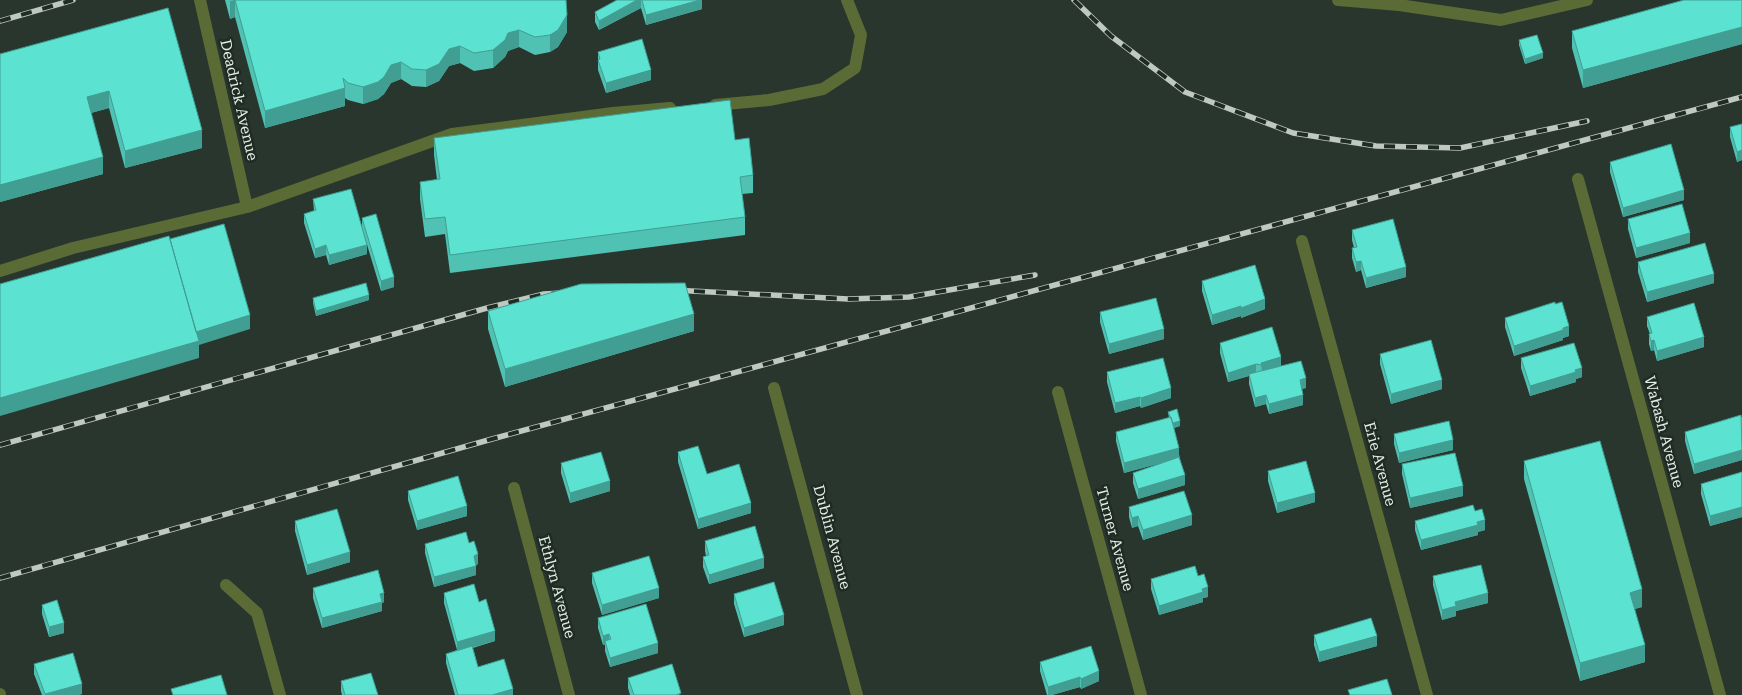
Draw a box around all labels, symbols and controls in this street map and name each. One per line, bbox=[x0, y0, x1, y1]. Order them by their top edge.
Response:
street label: Deadrick Avenue bbox=[216, 38, 262, 162]
street label: Wabash Avenue bbox=[1640, 374, 1688, 490]
street label: Erie Avenue bbox=[1360, 420, 1400, 508]
street label: Dublin Avenue bbox=[809, 483, 855, 591]
street label: Turner Avenue bbox=[1092, 485, 1138, 593]
street label: Ethlyn Avenue bbox=[535, 534, 579, 640]

